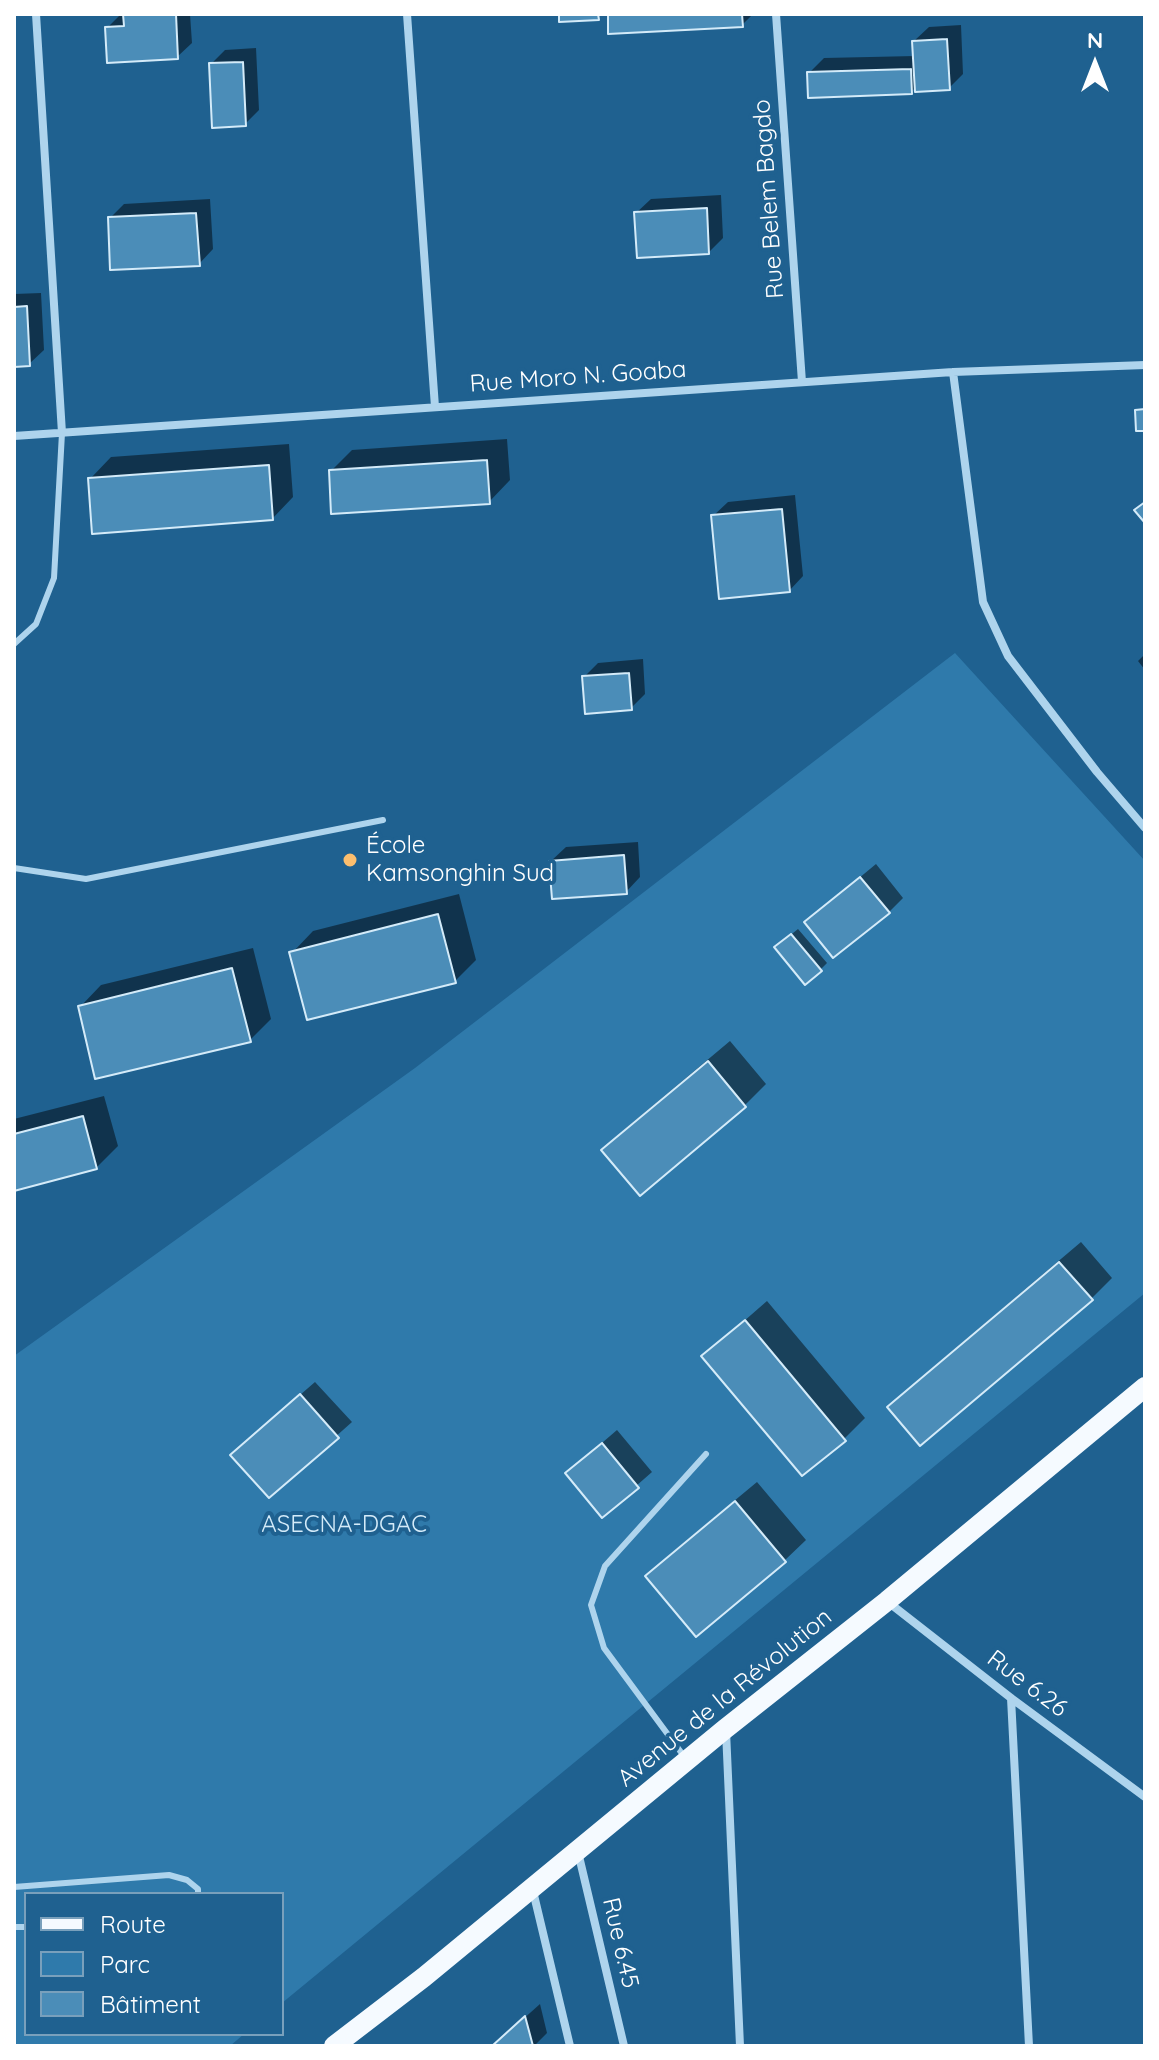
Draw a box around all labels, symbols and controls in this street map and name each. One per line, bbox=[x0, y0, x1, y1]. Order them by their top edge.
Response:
north arrow bbox=[1055, 24, 1135, 104]
text: N bbox=[1087, 26, 1103, 54]
street label: Rue Belem Bagdo bbox=[748, 98, 790, 300]
street label: Rue Moro N. Goaba bbox=[469, 355, 687, 399]
place label: École Kamsonghin Sud bbox=[366, 832, 554, 888]
marker: École Kamsonghin Sud bbox=[341, 851, 359, 869]
park label: ASECNA-DGAC bbox=[261, 1511, 427, 1539]
street label: Avenue de la Révolution bbox=[612, 1603, 838, 1793]
street label: Rue 6.26 bbox=[981, 1644, 1073, 1724]
legend bbox=[24, 1892, 284, 2036]
street label: Rue 6.45 bbox=[596, 1895, 644, 1991]
text: Route bbox=[100, 1909, 166, 1939]
text: Parc bbox=[100, 1949, 150, 1979]
text: Bâtiment bbox=[100, 1989, 201, 2019]

